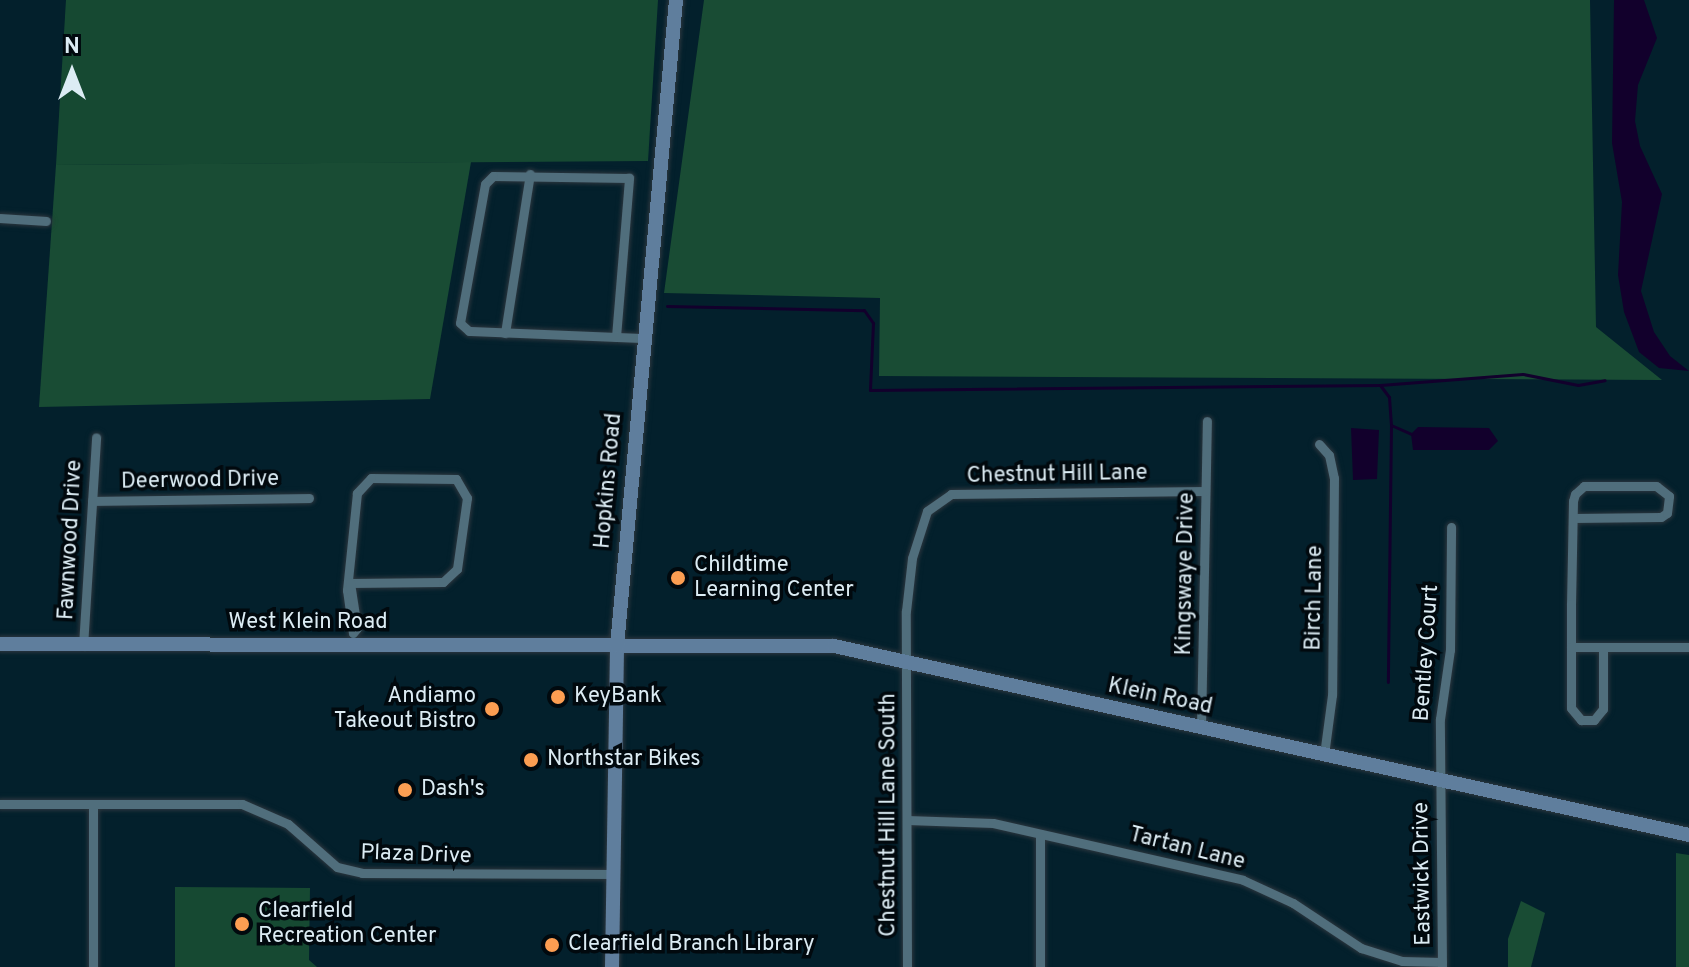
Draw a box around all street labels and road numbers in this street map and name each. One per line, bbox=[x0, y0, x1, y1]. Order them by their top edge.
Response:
street label: Hopkins Road bbox=[590, 412, 628, 550]
street label: Fawnwood Drive bbox=[54, 459, 88, 621]
street label: Chestnut Hill Lane bbox=[966, 460, 1148, 490]
street label: Deerwood Drive bbox=[121, 466, 279, 496]
street label: Kingswaye Drive bbox=[1171, 492, 1201, 656]
street label: Birch Lane bbox=[1301, 545, 1329, 651]
street label: Bentley Court bbox=[1409, 584, 1445, 722]
street label: West Klein Road bbox=[228, 610, 388, 636]
street label: Klein Road bbox=[1105, 673, 1215, 721]
street label: Chestnut Hill Lane South bbox=[876, 693, 902, 937]
street label: Eastwick Drive bbox=[1409, 802, 1437, 946]
street label: Tartan Lane bbox=[1126, 822, 1248, 876]
street label: Plaza Drive bbox=[360, 840, 472, 870]

